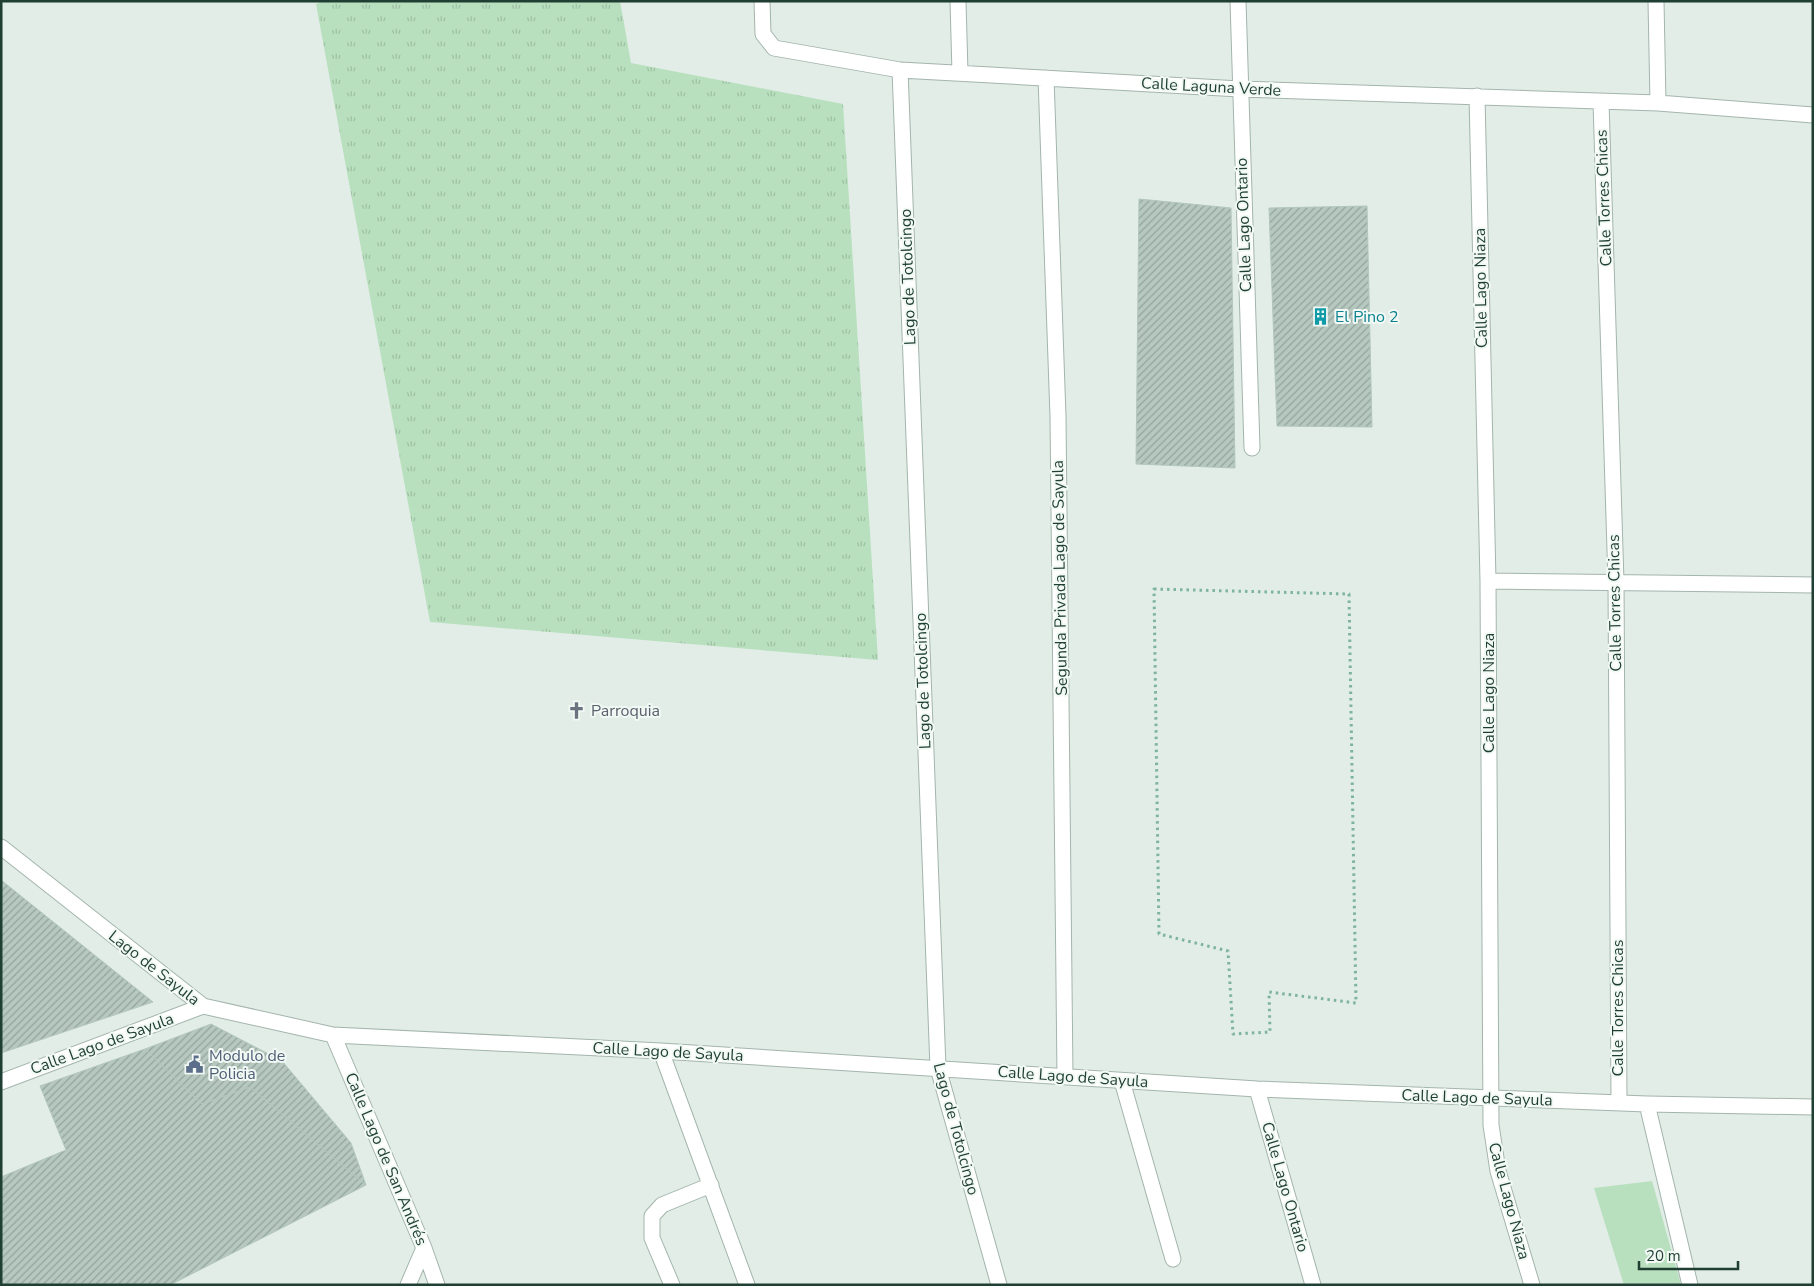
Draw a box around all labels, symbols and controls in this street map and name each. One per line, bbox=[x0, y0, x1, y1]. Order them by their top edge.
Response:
street label: Calle Laguna Verde bbox=[1140, 72, 1282, 102]
street label: Calle Torres Chicas bbox=[1591, 129, 1617, 267]
street label: Calle Lago Ontario bbox=[1231, 157, 1257, 293]
street label: Lago de Totolcingo bbox=[895, 208, 921, 345]
street label: Calle Lago Niaza bbox=[1469, 228, 1493, 348]
place label: El Pino 2 bbox=[1335, 306, 1399, 328]
building icon: El Pino 2 bbox=[1311, 307, 1331, 327]
street label: Segunda Privada Lago de Sayula bbox=[1047, 460, 1073, 696]
street label: Calle Torres Chicas bbox=[1603, 534, 1627, 672]
street label: Lago de Totolcingo bbox=[910, 612, 936, 749]
street label: Calle Lago Niaza bbox=[1478, 633, 1500, 753]
place label: Parroquia bbox=[591, 700, 660, 722]
church icon: Parroquia bbox=[567, 701, 587, 721]
street label: Lago de Sayula bbox=[104, 925, 204, 1011]
street label: Calle Torres Chicas bbox=[1607, 939, 1629, 1077]
street label: Calle Lago de Sayula bbox=[27, 1008, 177, 1080]
street label: Calle Lago de Sayula bbox=[592, 1037, 744, 1067]
place label: Modulo de Policia bbox=[209, 1045, 285, 1085]
public building icon: Modulo de Policia bbox=[185, 1055, 205, 1075]
street label: Lago de Totolcingo bbox=[928, 1060, 984, 1198]
street label: Calle Lago de Sayula bbox=[997, 1061, 1149, 1093]
street label: Calle Lago de San Andrés bbox=[340, 1069, 432, 1249]
street label: Calle Lago de Sayula bbox=[1401, 1084, 1553, 1112]
street label: Calle Lago Ontario bbox=[1256, 1119, 1314, 1255]
street label: Calle Lago Niaza bbox=[1483, 1140, 1535, 1262]
scale bar bbox=[1639, 1238, 1738, 1270]
text: 20 m bbox=[1646, 1246, 1681, 1266]

